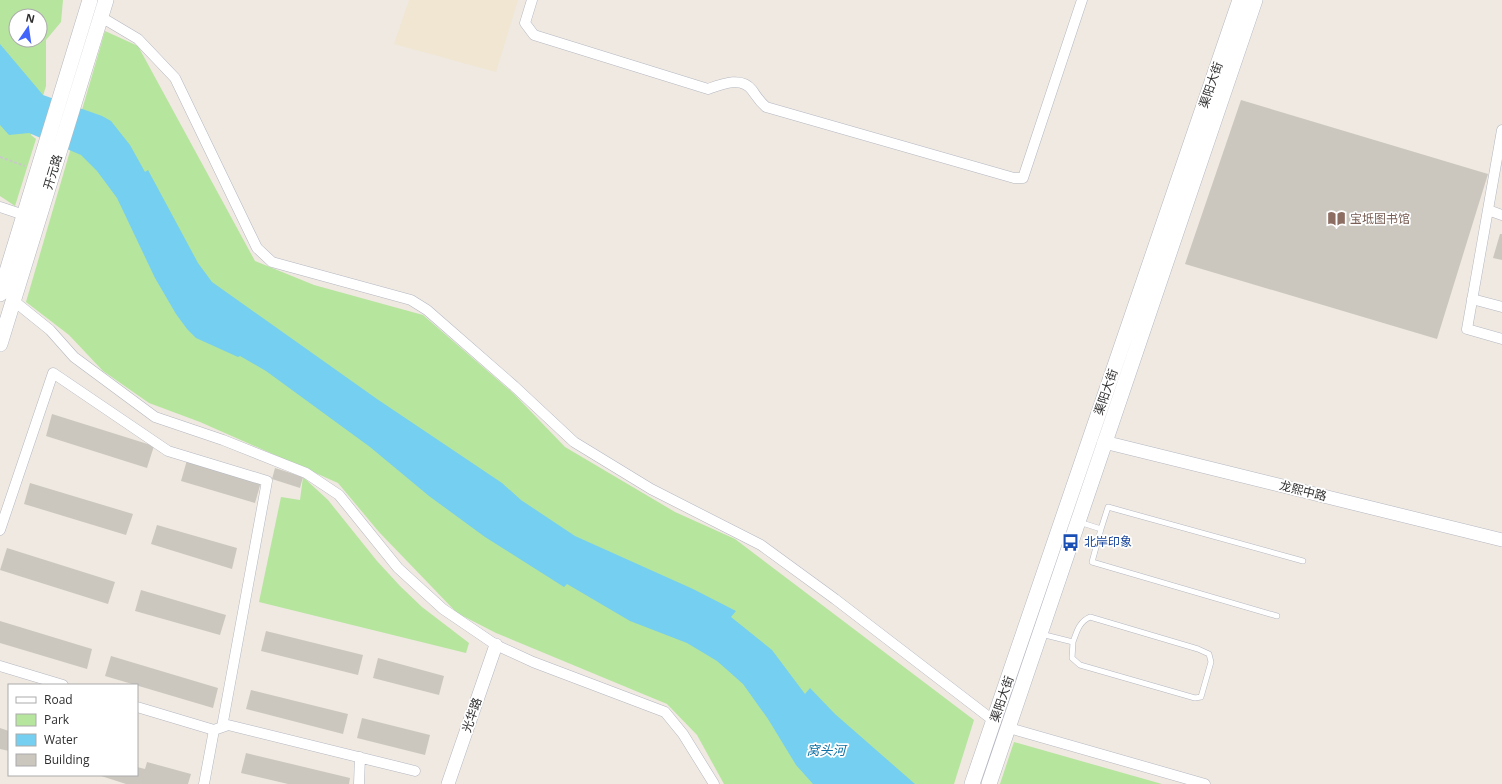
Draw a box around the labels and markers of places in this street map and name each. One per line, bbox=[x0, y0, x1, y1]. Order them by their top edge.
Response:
library icon: 宝坻图书馆 bbox=[1327, 209, 1347, 229]
place label: 宝坻图书馆 bbox=[1350, 210, 1410, 227]
bus stop icon: 北岸印象 bbox=[1061, 532, 1081, 552]
place label: 北岸印象 bbox=[1084, 533, 1132, 550]

